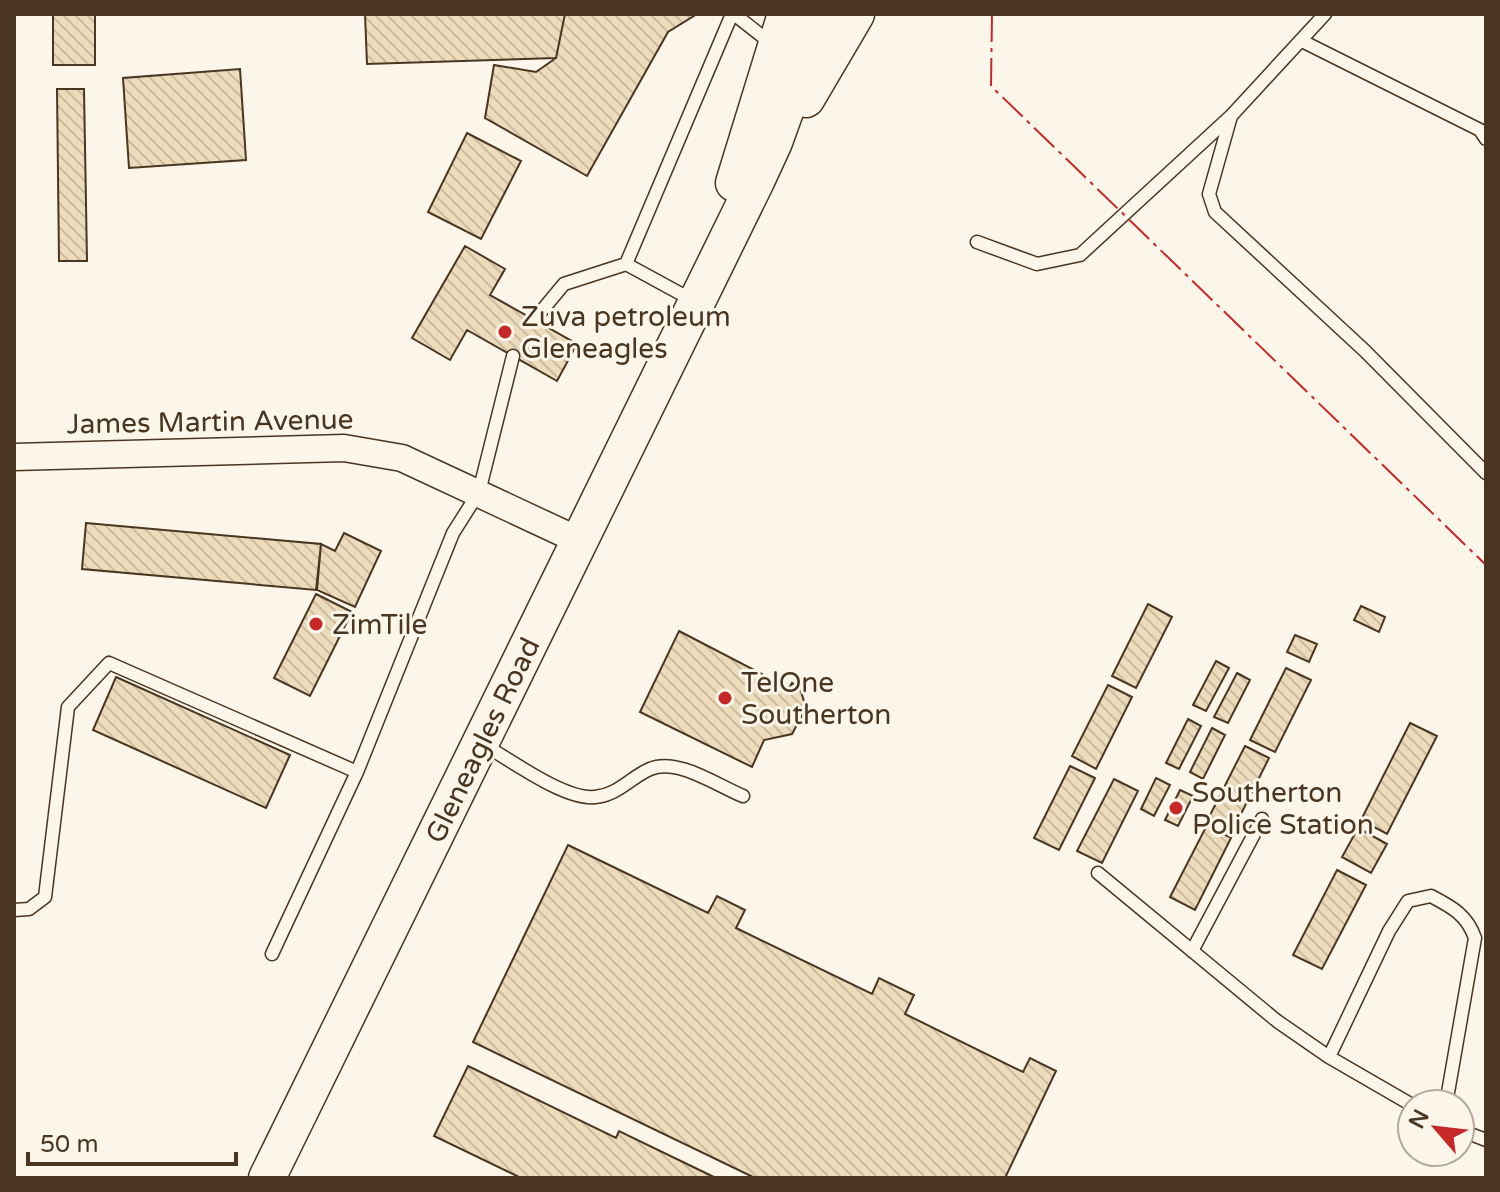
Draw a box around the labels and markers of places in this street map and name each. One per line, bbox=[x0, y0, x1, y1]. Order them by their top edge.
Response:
place label: Zuva petroleum Gleneagles bbox=[521, 300, 731, 366]
marker: Zuva petroleum Gleneagles bbox=[496, 323, 514, 341]
place label: ZimTile bbox=[332, 608, 427, 642]
marker: ZimTile bbox=[307, 615, 325, 633]
place label: TelOne Southerton bbox=[741, 666, 891, 732]
marker: TelOne Southerton bbox=[716, 689, 734, 707]
place label: Southerton Police Station bbox=[1192, 776, 1374, 842]
marker: Southerton Police Station bbox=[1167, 799, 1185, 817]

